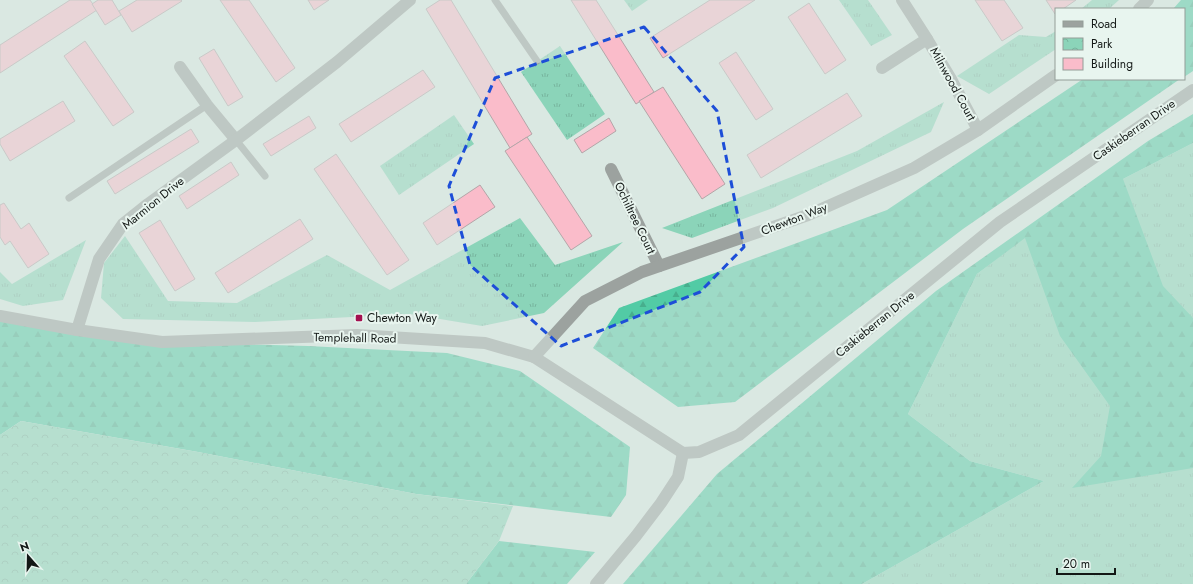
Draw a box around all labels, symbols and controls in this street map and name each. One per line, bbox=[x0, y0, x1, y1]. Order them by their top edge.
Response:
legend bbox=[1055, 8, 1185, 80]
text: Road bbox=[1091, 15, 1117, 33]
text: Park bbox=[1091, 35, 1113, 53]
street label: Milnwood Court bbox=[925, 44, 981, 124]
text: Building bbox=[1091, 55, 1133, 73]
street label: Caskieberran Drive bbox=[1089, 95, 1179, 165]
street label: Marmion Drive bbox=[118, 172, 188, 234]
street label: Ochiltree Court bbox=[610, 179, 660, 257]
street label: Chewton Way bbox=[758, 198, 830, 240]
street label: Caskieberran Drive bbox=[832, 286, 918, 362]
place label: Chewton Way bbox=[367, 309, 437, 327]
marker: Chewton Way bbox=[354, 313, 364, 323]
street label: Templehall Road bbox=[313, 328, 397, 348]
north arrow bbox=[8, 536, 48, 576]
text: N bbox=[18, 538, 31, 556]
scale bar bbox=[1057, 550, 1115, 576]
text: 20 m bbox=[1063, 555, 1090, 573]

